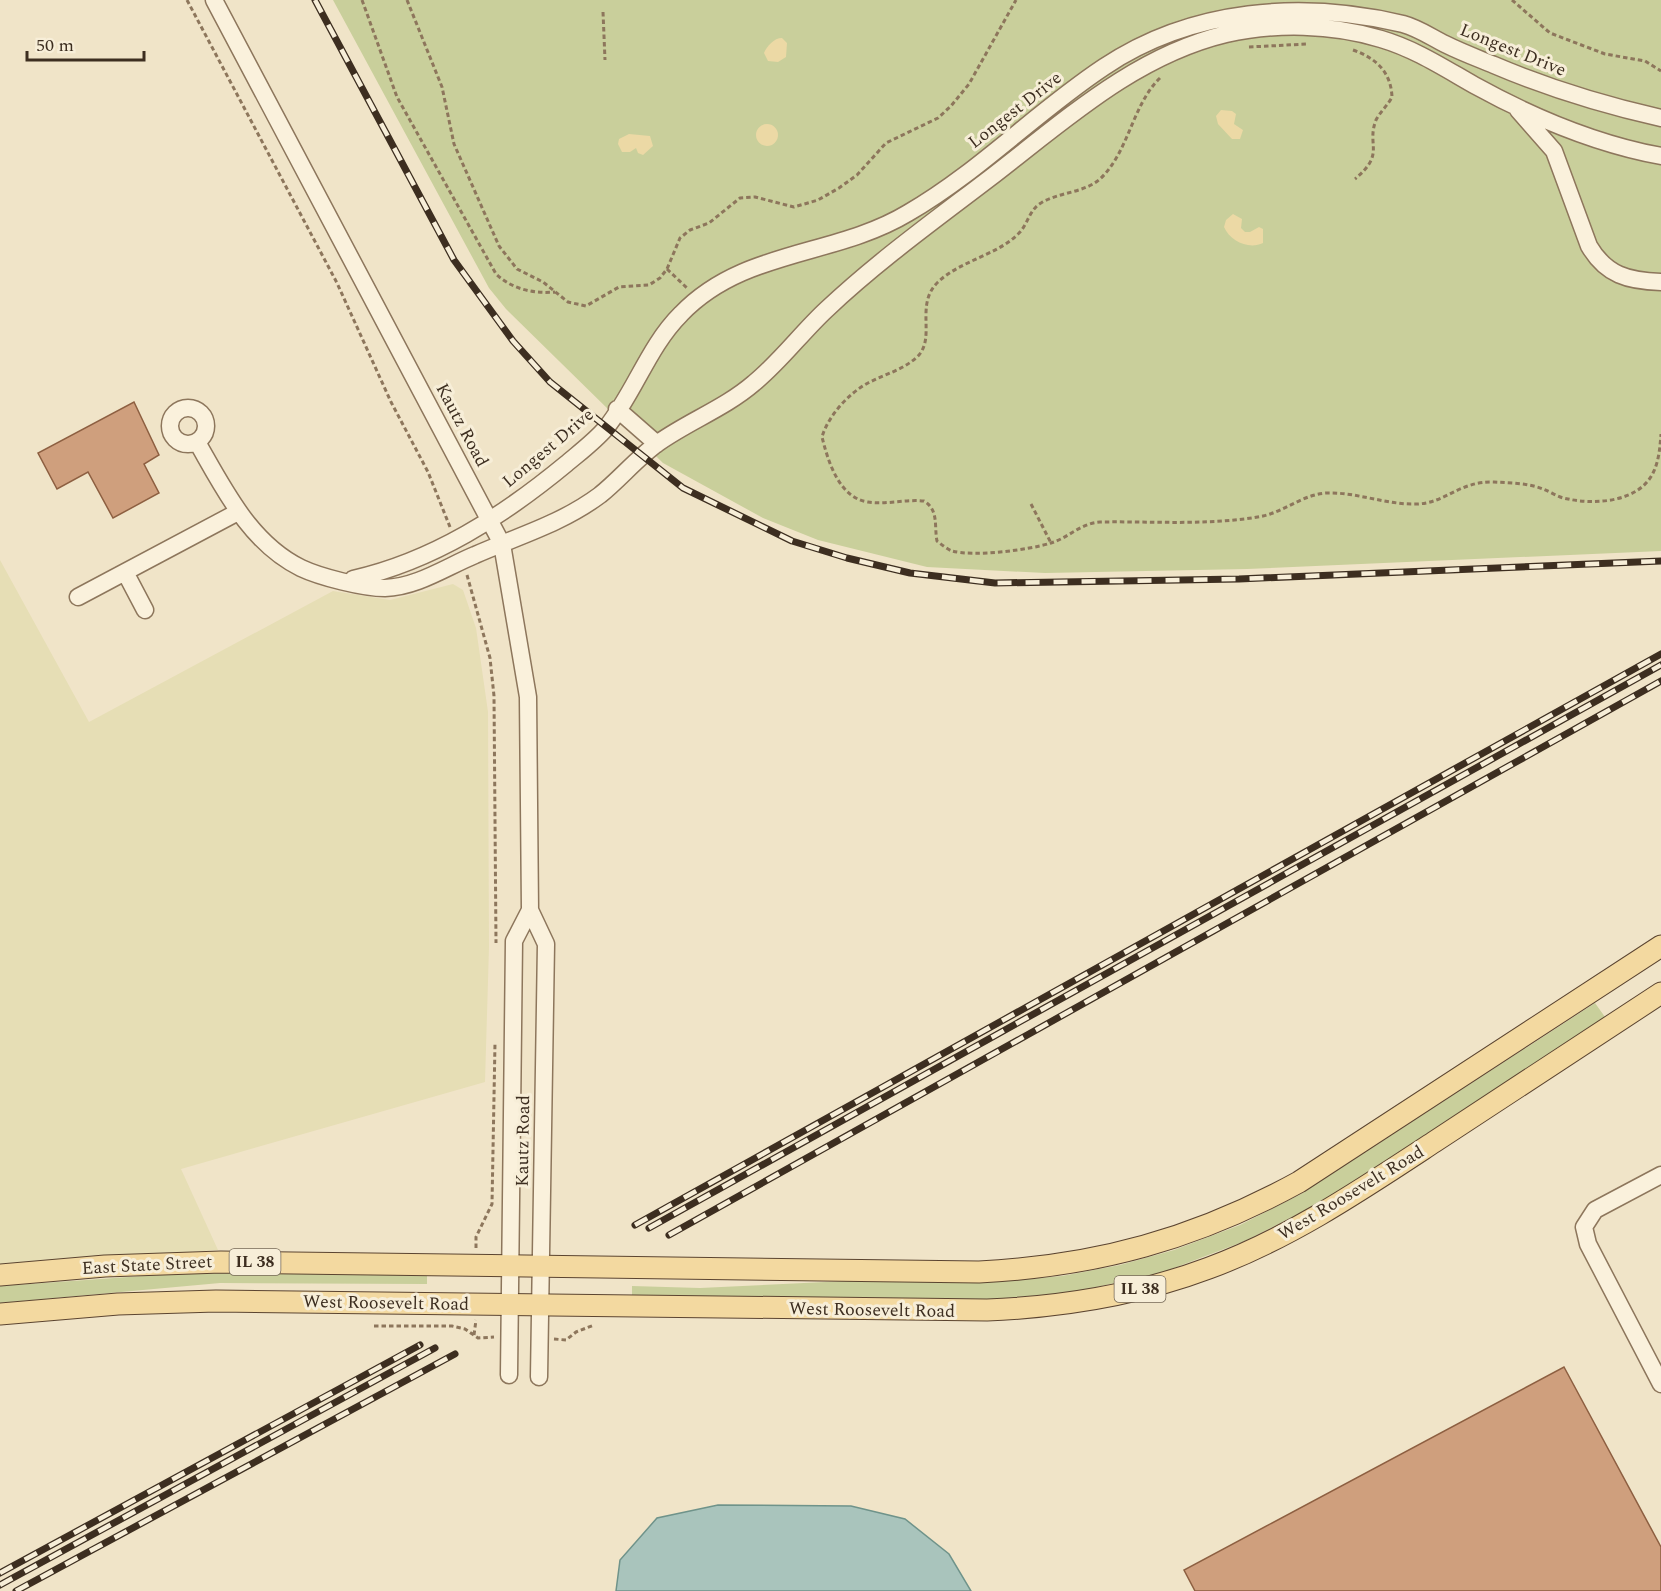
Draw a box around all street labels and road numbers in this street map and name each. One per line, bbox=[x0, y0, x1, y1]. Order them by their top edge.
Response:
street label: Longest Drive bbox=[1456, 16, 1570, 84]
street label: Longest Drive bbox=[962, 65, 1068, 155]
street label: Kautz Road bbox=[429, 378, 495, 472]
street label: Longest Drive bbox=[496, 402, 600, 494]
street label: Kautz Road bbox=[509, 1095, 537, 1187]
street label: West Roosevelt Road bbox=[1273, 1139, 1429, 1247]
street label: East State Street bbox=[81, 1248, 213, 1282]
road number: IL 38 bbox=[230, 1249, 280, 1275]
road number: IL 38 bbox=[1114, 1276, 1166, 1302]
street label: West Roosevelt Road bbox=[303, 1288, 469, 1318]
street label: West Roosevelt Road bbox=[789, 1295, 955, 1325]

